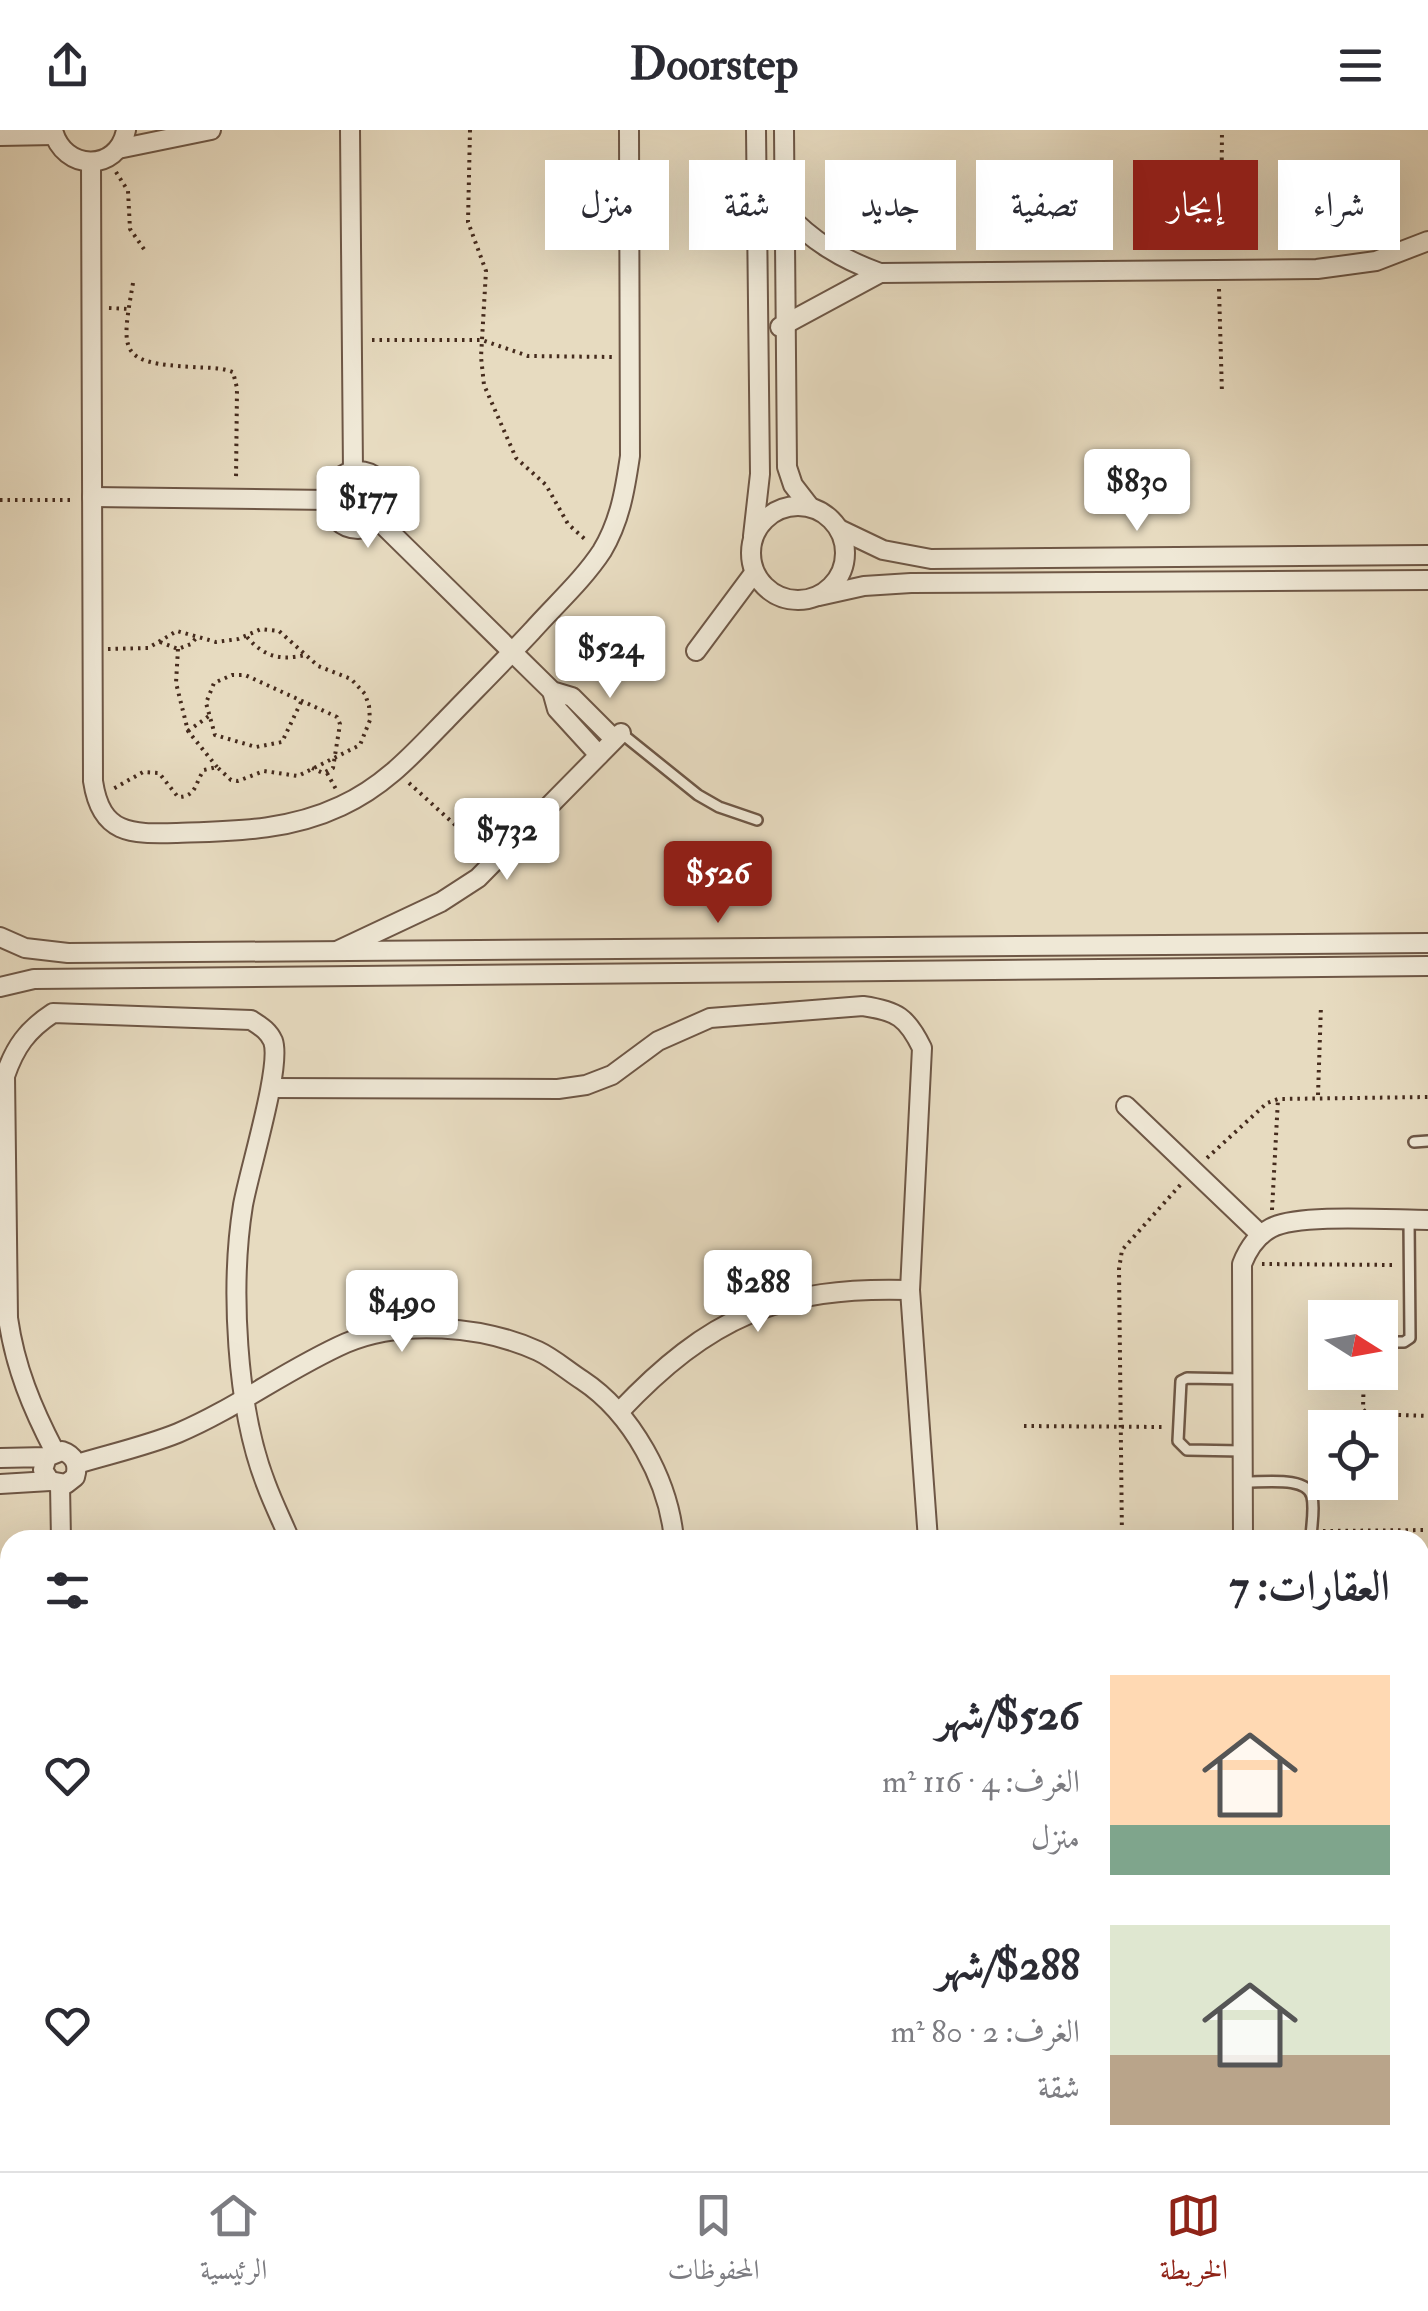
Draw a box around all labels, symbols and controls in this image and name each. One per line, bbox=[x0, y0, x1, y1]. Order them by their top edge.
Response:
text: Doorstep bbox=[630, 37, 798, 93]
icon: share bbox=[40, 38, 95, 93]
icon: menu bbox=[1333, 38, 1388, 93]
chip: منزل bbox=[545, 160, 669, 250]
chip: شقة bbox=[689, 160, 805, 250]
chip: جديد bbox=[825, 160, 956, 250]
chip: تصفية bbox=[976, 160, 1113, 250]
chip: إيجار bbox=[1133, 160, 1258, 250]
chip: شراء bbox=[1278, 160, 1400, 250]
pin: $830 bbox=[1078, 449, 1196, 534]
text: $830 bbox=[1106, 461, 1168, 501]
pin: $177 bbox=[309, 466, 427, 551]
text: $177 bbox=[339, 478, 397, 518]
pin: $524 bbox=[551, 616, 669, 701]
text: $524 bbox=[577, 628, 643, 668]
pin: $732 bbox=[448, 798, 566, 883]
text: $732 bbox=[476, 810, 538, 850]
pin: $526 bbox=[659, 841, 777, 926]
text: $526 bbox=[686, 853, 750, 893]
pin: $288 bbox=[699, 1250, 817, 1335]
text: $288 bbox=[726, 1262, 790, 1302]
pin: $490 bbox=[343, 1270, 461, 1355]
text: $490 bbox=[368, 1282, 436, 1322]
north arrow bbox=[1308, 1300, 1398, 1390]
map controls bbox=[1308, 1300, 1398, 1500]
button: locate bbox=[1308, 1410, 1398, 1500]
text: العقارات: 7 bbox=[1229, 1561, 1390, 1613]
icon: filters bbox=[40, 1563, 95, 1618]
text: $526/شهر bbox=[936, 1690, 1080, 1742]
icon: home bbox=[1190, 1715, 1310, 1835]
icon: heart bbox=[40, 1748, 95, 1803]
text: الغرف: 4 · 116 m² bbox=[882, 1762, 1080, 1802]
text: منزل bbox=[1031, 1818, 1080, 1858]
text: $288/شهر bbox=[936, 1940, 1080, 1992]
icon: home bbox=[1190, 1965, 1310, 2085]
icon: heart bbox=[40, 1998, 95, 2053]
text: الغرف: 2 · 80 m² bbox=[891, 2012, 1080, 2052]
text: شقة bbox=[1038, 2068, 1080, 2108]
tab: الرئيسية bbox=[200, 2188, 267, 2297]
tab: المحفوظات bbox=[667, 2188, 760, 2297]
tab: الخريطة bbox=[1160, 2188, 1228, 2297]

